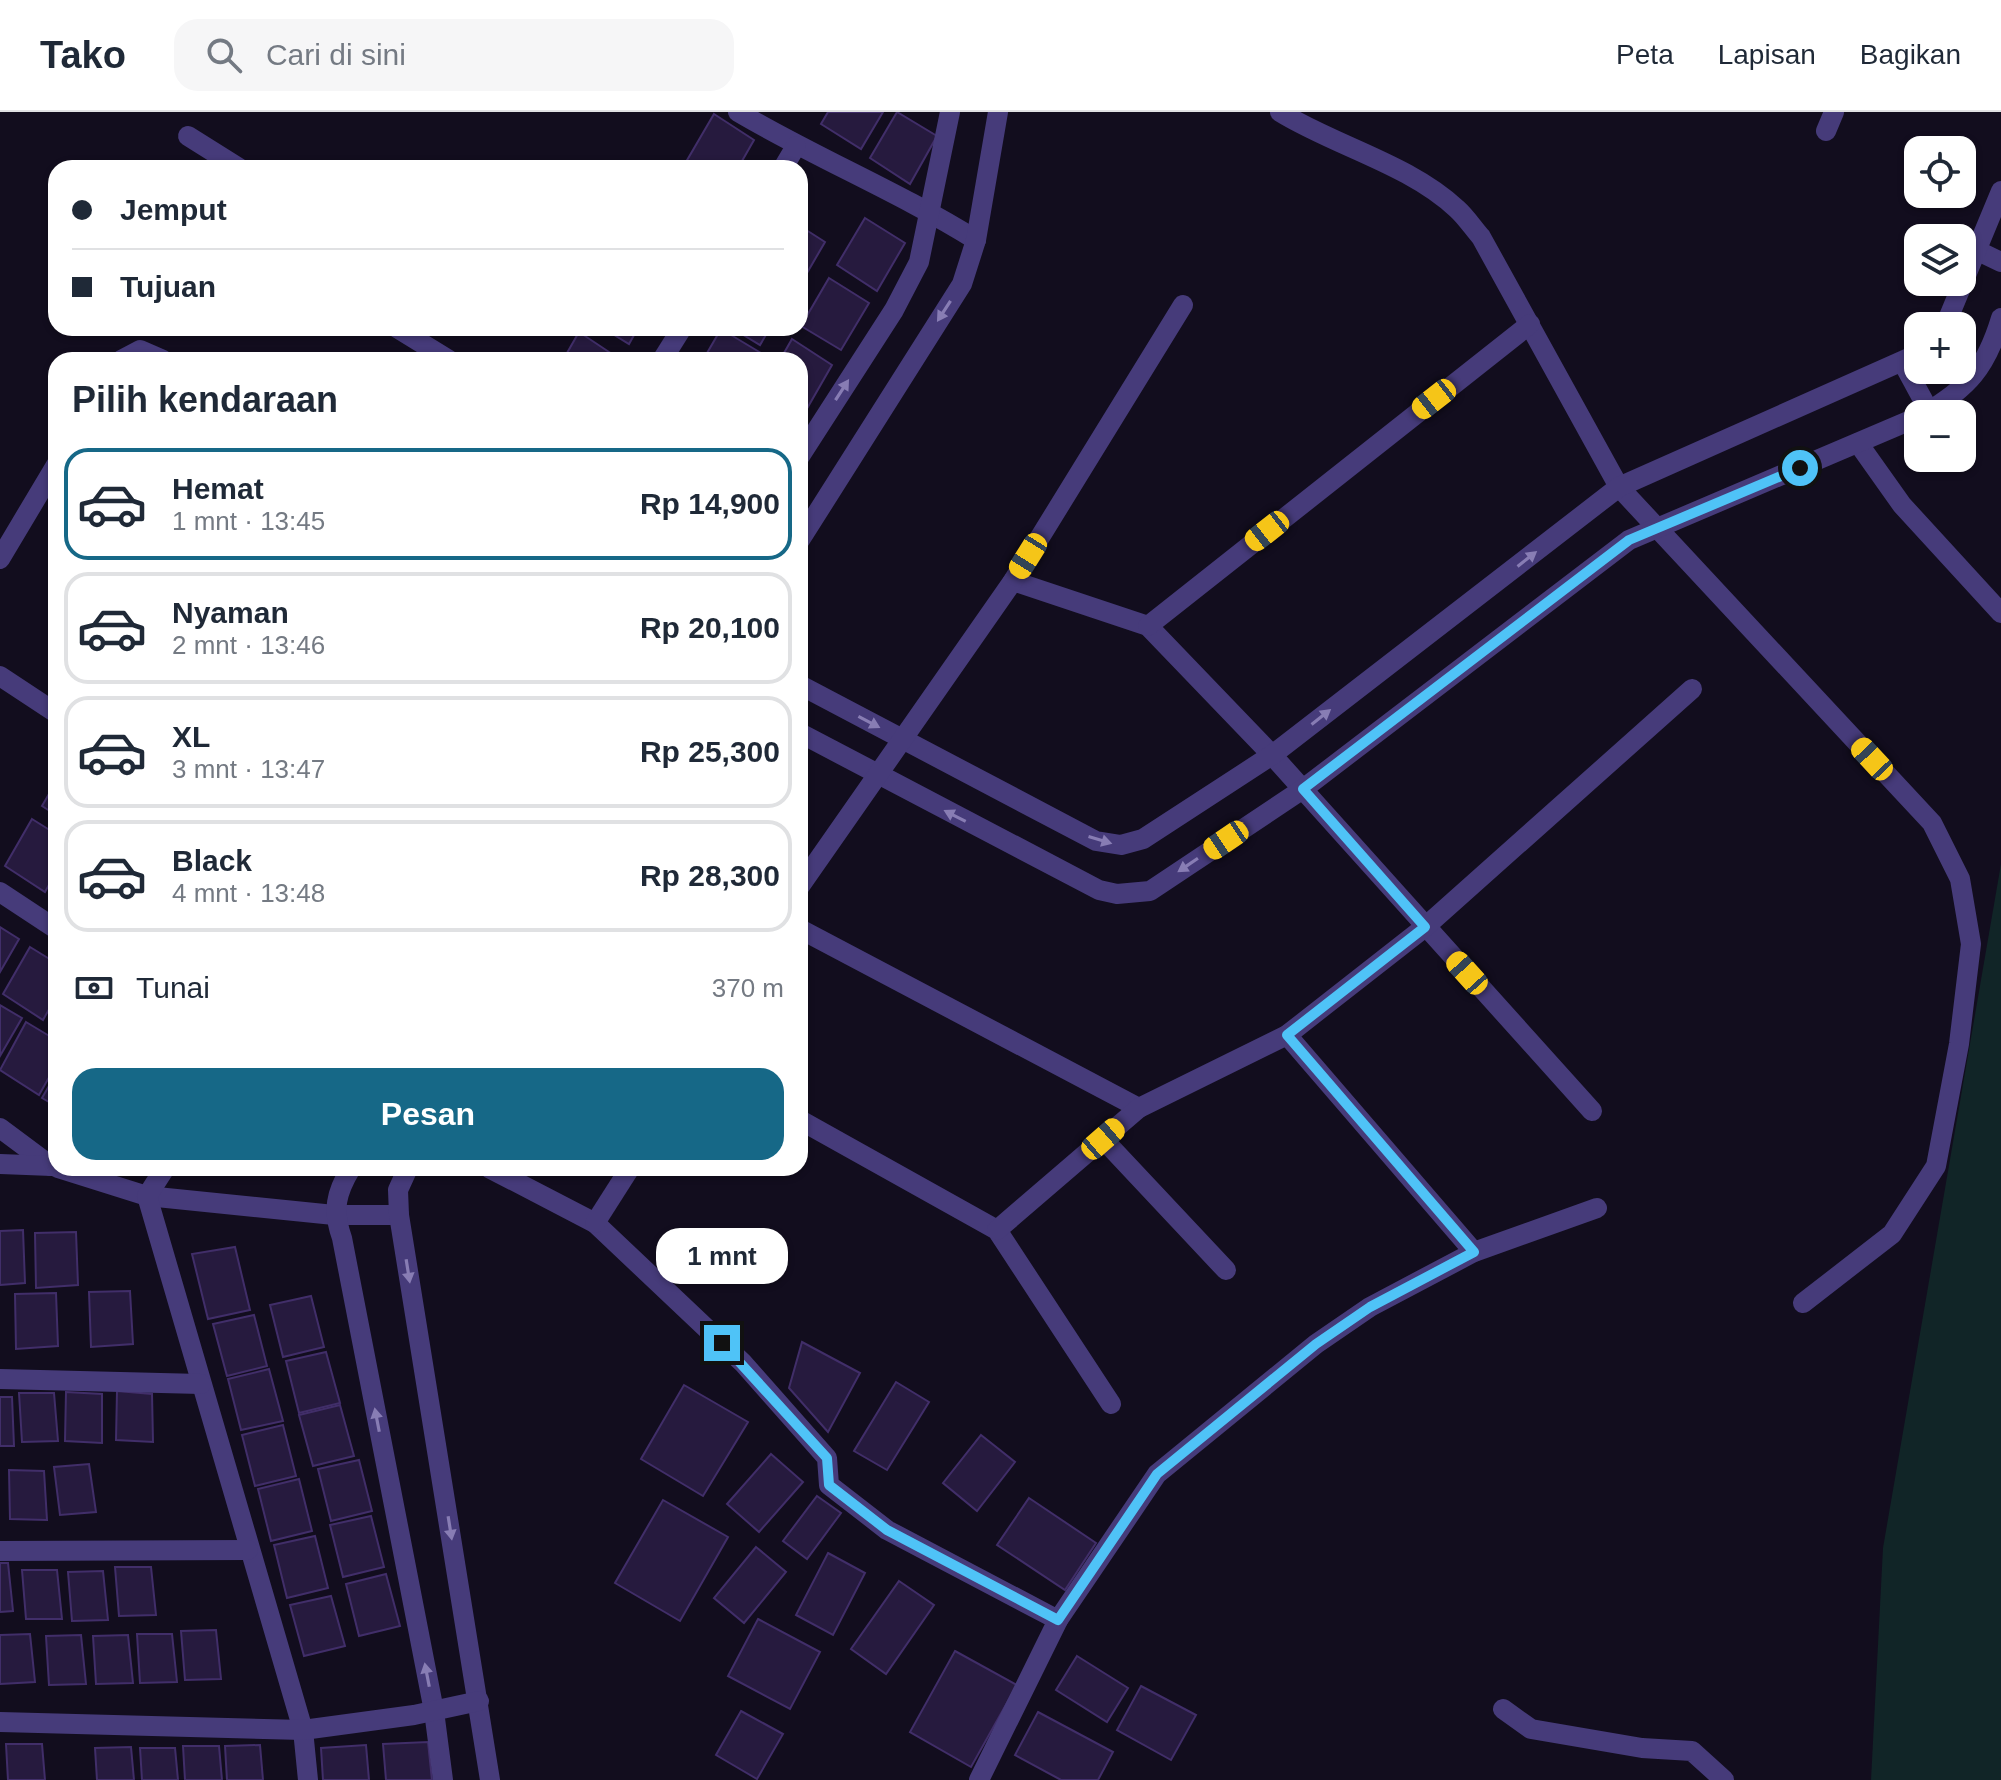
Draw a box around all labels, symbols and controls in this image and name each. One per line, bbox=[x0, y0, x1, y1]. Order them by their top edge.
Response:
search box bbox=[174, 19, 734, 91]
icon: search bbox=[202, 33, 246, 77]
text: Tako bbox=[40, 34, 126, 76]
text: Cari di sini bbox=[266, 38, 406, 71]
text: Peta bbox=[1616, 39, 1674, 70]
text: Lapisan bbox=[1718, 39, 1816, 70]
text: Bagikan bbox=[1860, 39, 1961, 70]
map controls bbox=[1904, 136, 1976, 472]
button: locate bbox=[1904, 136, 1976, 208]
text: Jemput bbox=[120, 193, 227, 226]
button: layers bbox=[1904, 224, 1976, 296]
text: Tujuan bbox=[120, 270, 216, 303]
one-way arrow bbox=[938, 300, 952, 322]
button: + bbox=[1904, 312, 1976, 384]
car bbox=[1408, 375, 1460, 423]
text: Pilih kendaraan bbox=[72, 379, 338, 420]
one-way arrow bbox=[835, 379, 849, 401]
button: − bbox=[1904, 400, 1976, 472]
route start bbox=[1782, 450, 1818, 486]
icon: car bbox=[76, 468, 148, 540]
text: Hemat bbox=[172, 472, 264, 505]
text: Rp 14,900 bbox=[640, 487, 780, 520]
text: 1 mnt · 13:45 bbox=[172, 506, 325, 536]
car bbox=[1241, 507, 1293, 555]
car bbox=[1005, 529, 1051, 583]
one-way arrow bbox=[1517, 551, 1537, 567]
icon: car bbox=[76, 592, 148, 664]
text: Nyaman bbox=[172, 596, 289, 629]
text: Rp 20,100 bbox=[640, 611, 780, 644]
text: 2 mnt · 13:46 bbox=[172, 630, 325, 660]
one-way arrow bbox=[1311, 710, 1331, 726]
one-way arrow bbox=[858, 715, 880, 729]
icon: car bbox=[76, 716, 148, 788]
text: XL bbox=[172, 720, 210, 753]
car bbox=[1847, 733, 1897, 785]
text: Rp 25,300 bbox=[640, 735, 780, 768]
text: 3 mnt · 13:47 bbox=[172, 754, 325, 784]
one-way arrow bbox=[943, 809, 966, 822]
car bbox=[1199, 817, 1253, 863]
one-way arrow bbox=[1088, 834, 1112, 847]
icon: car bbox=[76, 840, 148, 912]
text: Black bbox=[172, 844, 252, 877]
one-way arrow bbox=[1178, 858, 1199, 873]
text: Rp 28,300 bbox=[640, 859, 780, 892]
text: 4 mnt · 13:48 bbox=[172, 878, 325, 908]
car bbox=[1442, 947, 1492, 999]
icon: cash bbox=[72, 966, 116, 1010]
text: Tunai bbox=[136, 971, 210, 1004]
text: 370 m bbox=[712, 973, 784, 1003]
button: Pesan bbox=[72, 1068, 784, 1160]
car bbox=[1077, 1114, 1129, 1164]
callout: 1 mnt bbox=[656, 1227, 788, 1283]
text: 1 mnt bbox=[687, 1241, 757, 1271]
one-way arrow bbox=[402, 1259, 414, 1284]
route end bbox=[704, 1325, 740, 1361]
one-way arrow bbox=[371, 1407, 383, 1432]
one-way arrow bbox=[444, 1515, 457, 1540]
one-way arrow bbox=[420, 1663, 433, 1688]

